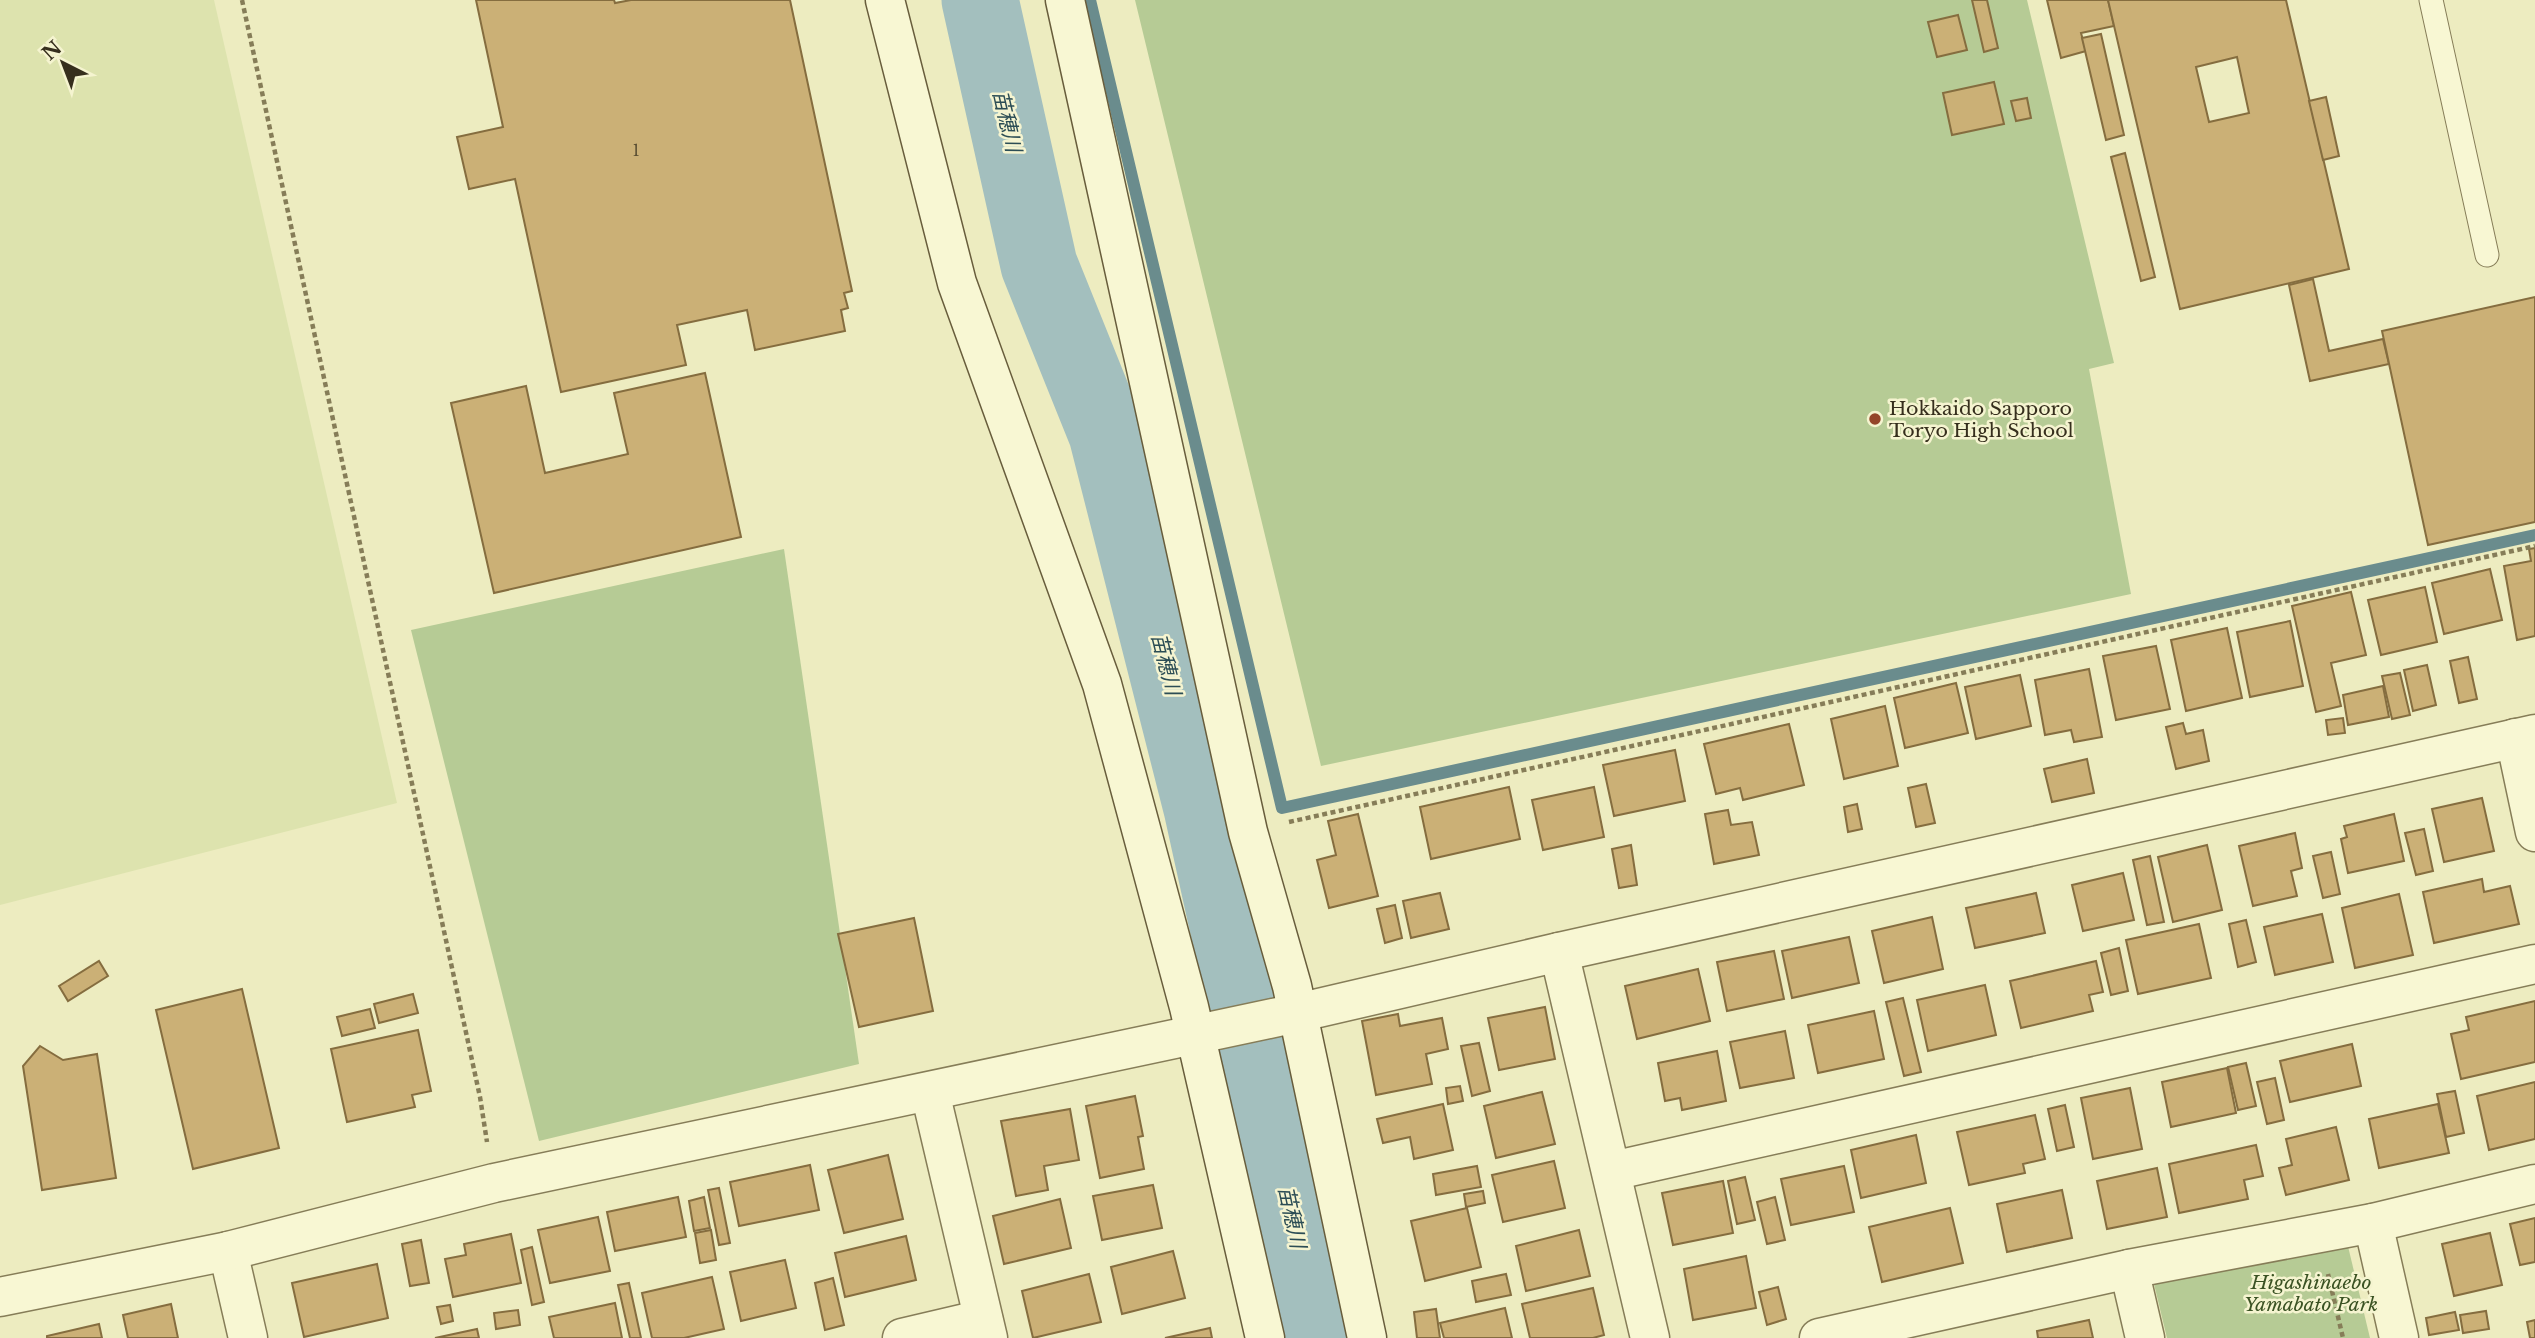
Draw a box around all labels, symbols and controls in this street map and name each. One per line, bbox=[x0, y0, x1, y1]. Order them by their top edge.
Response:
north arrow bbox=[28, 28, 98, 98]
text: N bbox=[38, 36, 66, 65]
water label: 苗穂川 bbox=[987, 87, 1027, 157]
house number: 1 bbox=[632, 140, 640, 160]
place label: Hokkaido Sapporo Toryo High School bbox=[1889, 397, 2074, 442]
marker: Hokkaido Sapporo Toryo High School bbox=[1867, 411, 1883, 427]
water label: 苗穂川 bbox=[1146, 630, 1187, 700]
water label: 苗穂川 bbox=[1273, 1183, 1312, 1252]
park label: Higashinaebo Yamabato Park bbox=[2244, 1271, 2378, 1316]

